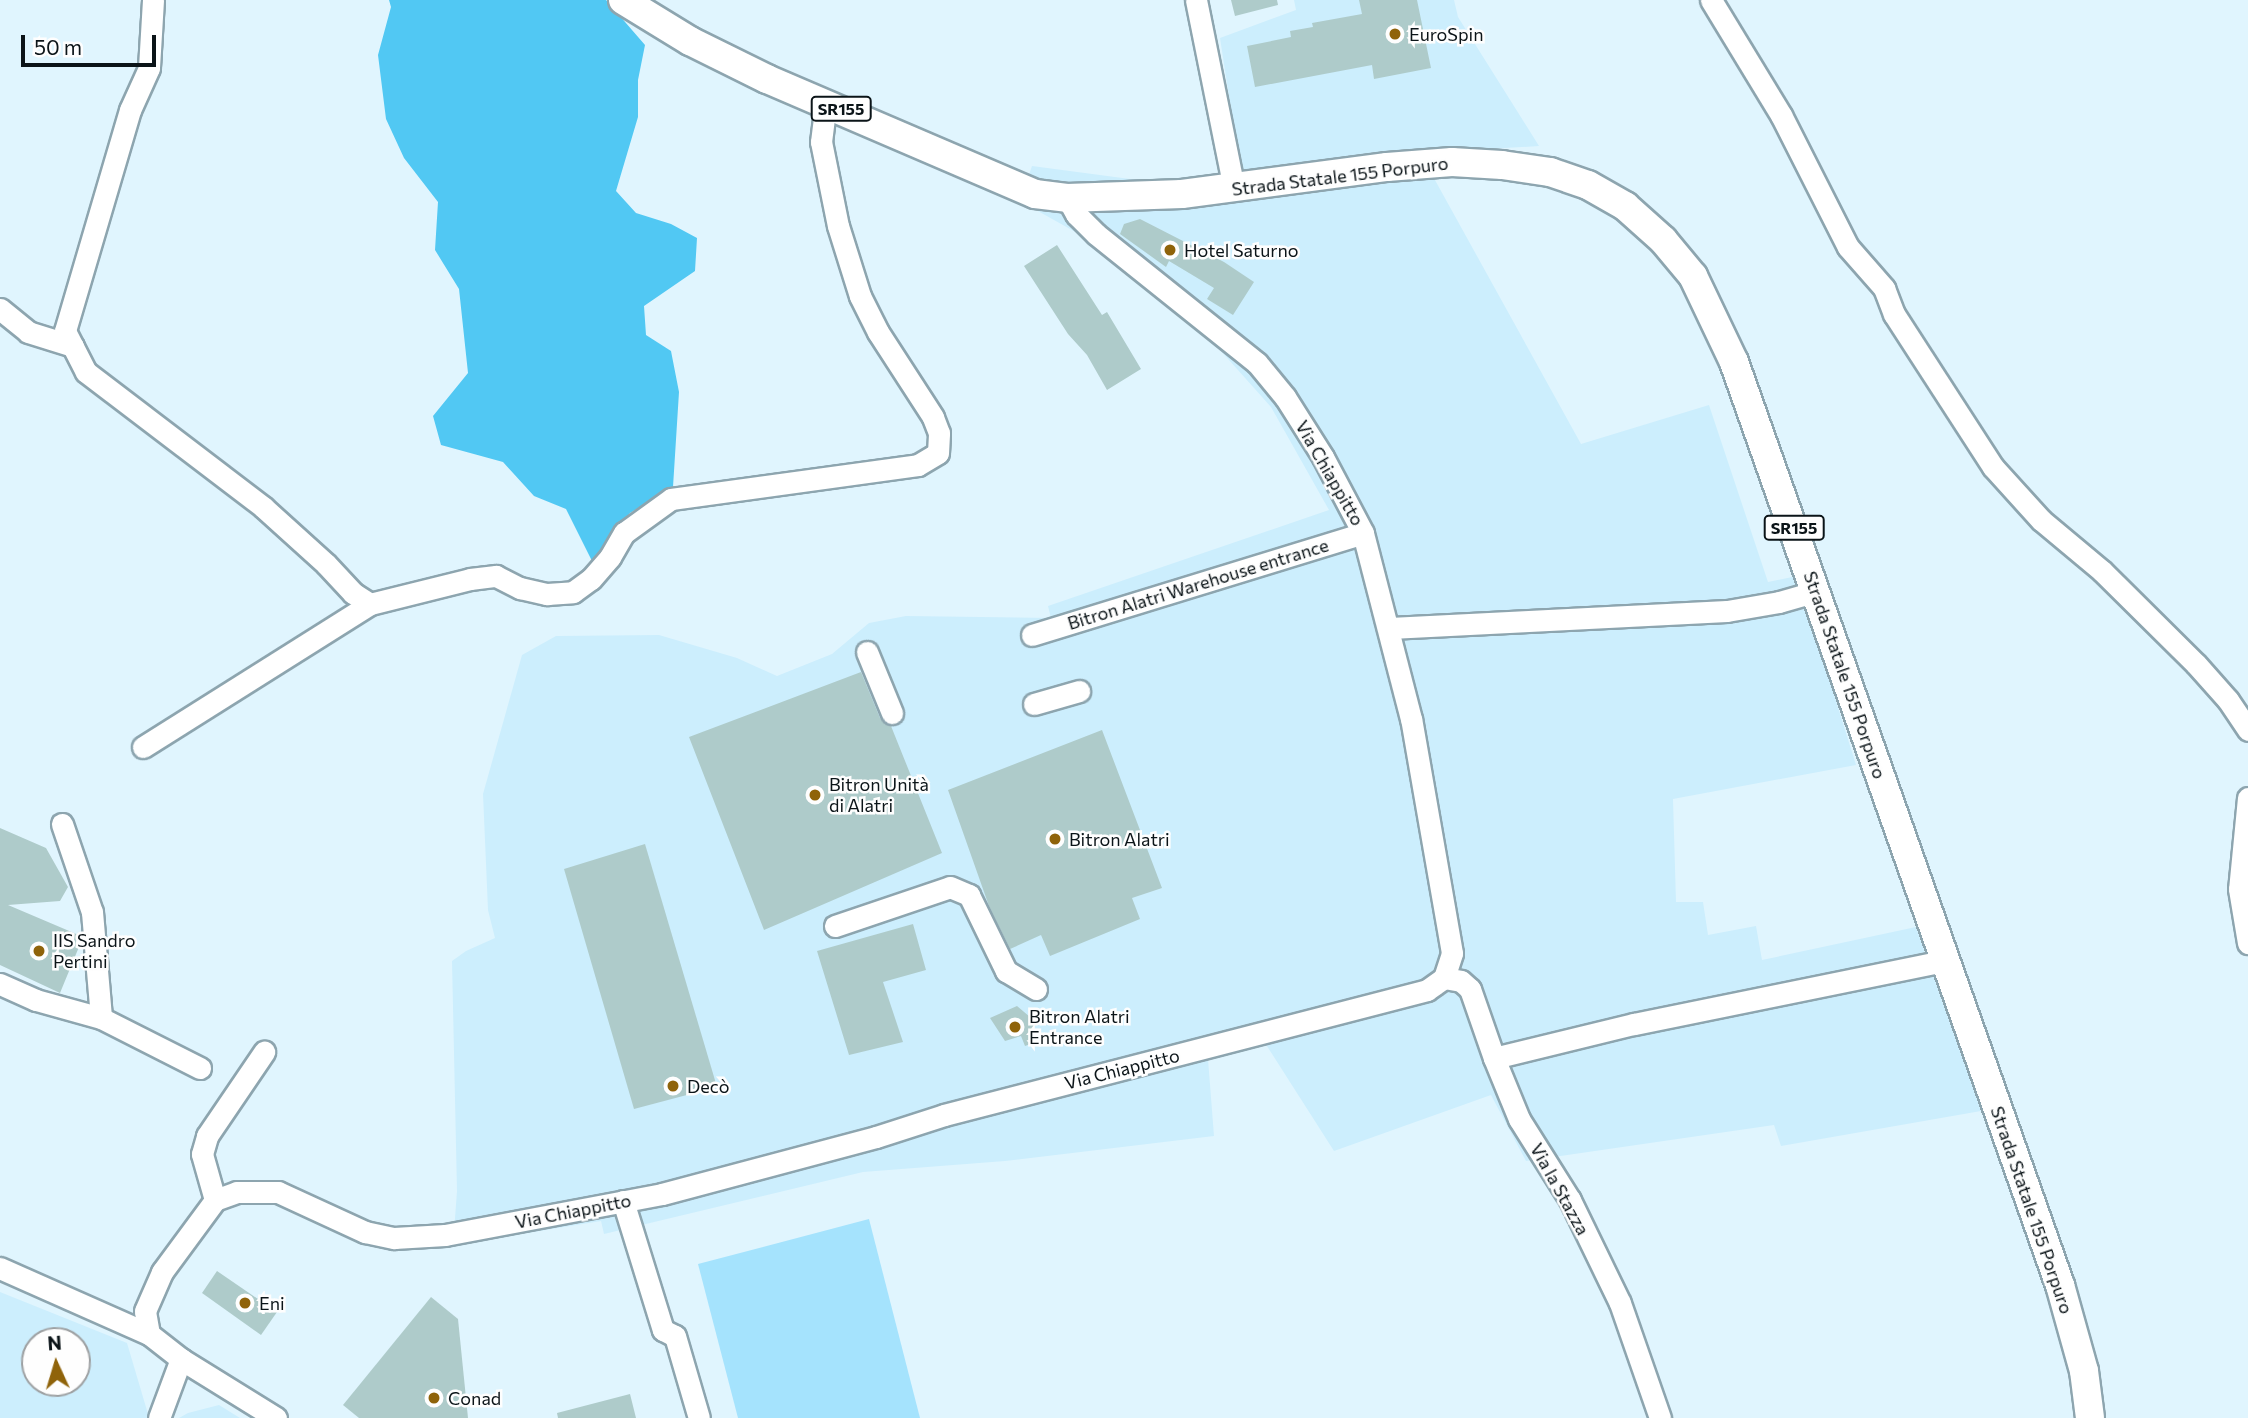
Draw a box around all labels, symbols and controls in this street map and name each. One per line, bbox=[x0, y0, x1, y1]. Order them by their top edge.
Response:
scale bar bbox=[24, 21, 159, 65]
place label: EuroSpin bbox=[1409, 23, 1484, 45]
marker: EuroSpin bbox=[1387, 26, 1403, 42]
text: 50 m bbox=[34, 34, 82, 59]
road number: SR155 bbox=[810, 96, 872, 122]
street label: Strada Statale 155 Porpuro bbox=[1230, 152, 1450, 200]
place label: Hotel Saturno bbox=[1184, 239, 1299, 261]
marker: Hotel Saturno bbox=[1162, 242, 1178, 258]
street label: Via Chiappitto bbox=[1291, 417, 1369, 529]
road number: SR155 bbox=[1762, 516, 1826, 540]
street label: Bitron Alatri Warehouse entrance bbox=[1065, 534, 1331, 634]
street label: Strada Statale 155 Porpuro bbox=[1799, 568, 1891, 782]
place label: Bitron Unità di Alatri bbox=[829, 774, 929, 816]
marker: Bitron Unità di Alatri bbox=[807, 787, 823, 803]
place label: Bitron Alatri bbox=[1069, 828, 1170, 850]
marker: Bitron Alatri bbox=[1047, 831, 1063, 847]
place label: IIS Sandro Pertini bbox=[53, 930, 135, 972]
marker: IIS Sandro Pertini bbox=[31, 943, 47, 959]
place label: Bitron Alatri Entrance bbox=[1029, 1006, 1130, 1048]
marker: Bitron Alatri Entrance bbox=[1007, 1019, 1023, 1035]
street label: Via Chiappitto bbox=[1062, 1044, 1182, 1094]
place label: Decò bbox=[687, 1075, 729, 1097]
marker: Decò bbox=[665, 1078, 681, 1094]
street label: Strada Statale 155 Porpuro bbox=[1986, 1103, 2078, 1317]
street label: Via la Stazza bbox=[1526, 1139, 1594, 1239]
street label: Via Chiappitto bbox=[513, 1189, 633, 1233]
place label: Eni bbox=[259, 1292, 285, 1314]
marker: Eni bbox=[237, 1295, 253, 1311]
north arrow bbox=[21, 1327, 91, 1397]
text: N bbox=[47, 1331, 63, 1355]
place label: Conad bbox=[448, 1387, 501, 1409]
marker: Conad bbox=[426, 1390, 442, 1406]

